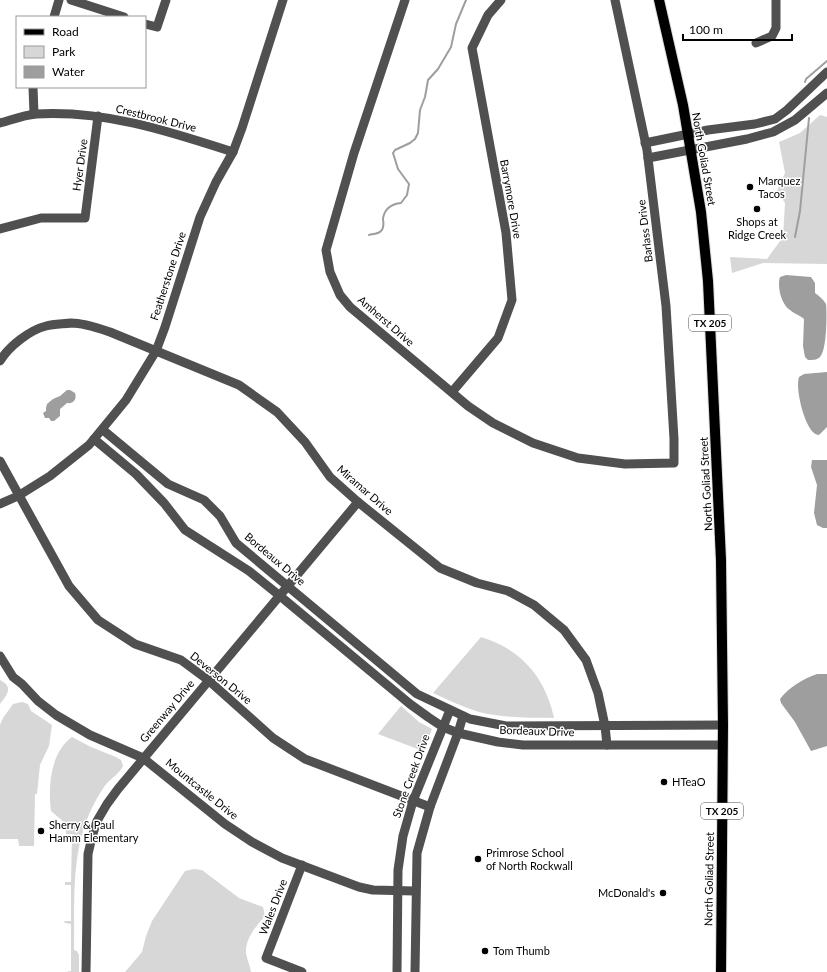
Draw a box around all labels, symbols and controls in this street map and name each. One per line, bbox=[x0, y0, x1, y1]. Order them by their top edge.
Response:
legend bbox=[16, 16, 146, 88]
scale bar bbox=[683, 16, 792, 42]
text: 100 m bbox=[689, 22, 723, 37]
text: Road bbox=[52, 24, 79, 39]
text: Park bbox=[52, 44, 76, 59]
text: Water bbox=[52, 64, 85, 79]
street label: Crestbrook Drive bbox=[114, 101, 198, 134]
street label: North Goliad Street bbox=[690, 111, 719, 206]
street label: Hyer Drive bbox=[69, 138, 90, 192]
street label: Barrymore Drive bbox=[498, 158, 525, 240]
place label: Marquez Tacos bbox=[758, 174, 800, 200]
marker: Marquez Tacos bbox=[745, 182, 755, 192]
street label: Barlass Drive bbox=[634, 199, 655, 263]
marker: Shops at Ridge Creek bbox=[752, 204, 762, 214]
place label: Shops at Ridge Creek bbox=[728, 215, 786, 241]
street label: Featherstone Drive bbox=[147, 230, 188, 322]
street label: Amherst Drive bbox=[356, 293, 417, 349]
road number: TX 205 bbox=[689, 315, 731, 331]
street label: North Goliad Street bbox=[697, 437, 714, 531]
street label: Miramar Drive bbox=[335, 462, 396, 517]
street label: Bordeaux Drive bbox=[242, 529, 308, 588]
street label: Deverson Drive bbox=[188, 649, 255, 707]
street label: Greenway Drive bbox=[137, 677, 197, 745]
street label: Bordeaux Drive bbox=[499, 723, 575, 738]
street label: Stone Creek Drive bbox=[389, 732, 432, 819]
street label: Mountcastle Drive bbox=[164, 755, 241, 822]
place label: HTeaO bbox=[672, 775, 706, 788]
marker: HTeaO bbox=[659, 777, 669, 787]
road number: TX 205 bbox=[701, 803, 743, 819]
place label: Sherry & Paul Hamm Elementary bbox=[49, 818, 139, 844]
marker: Sherry & Paul Hamm Elementary bbox=[36, 826, 46, 836]
street label: North Goliad Street bbox=[701, 832, 716, 926]
place label: Primrose School of North Rockwall bbox=[486, 846, 573, 872]
marker: Primrose School of North Rockwall bbox=[473, 854, 483, 864]
street label: Wales Drive bbox=[256, 877, 289, 936]
place label: McDonald's bbox=[598, 886, 655, 899]
marker: McDonald's bbox=[658, 888, 668, 898]
place label: Tom Thumb bbox=[493, 944, 550, 957]
marker: Tom Thumb bbox=[480, 946, 490, 956]

